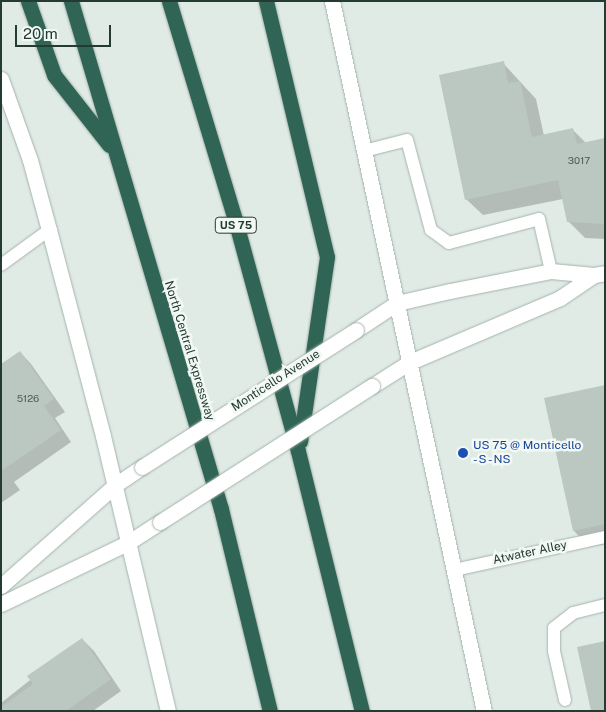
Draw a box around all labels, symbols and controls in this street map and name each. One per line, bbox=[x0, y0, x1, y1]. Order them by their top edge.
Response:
scale bar bbox=[18, 15, 114, 47]
text: 20 m bbox=[23, 25, 58, 42]
house number: 3017 bbox=[568, 155, 590, 167]
road number: US 75 bbox=[215, 216, 257, 234]
street label: North Central Expressway bbox=[161, 279, 217, 423]
street label: Monticello Avenue bbox=[229, 347, 323, 415]
house number: 5126 bbox=[17, 393, 39, 405]
place label: US 75 @ Monticello - S - NS bbox=[473, 439, 582, 467]
marker: US 75 @ Monticello - S - NS bbox=[457, 447, 469, 459]
street label: Atwater Alley bbox=[492, 538, 568, 568]

